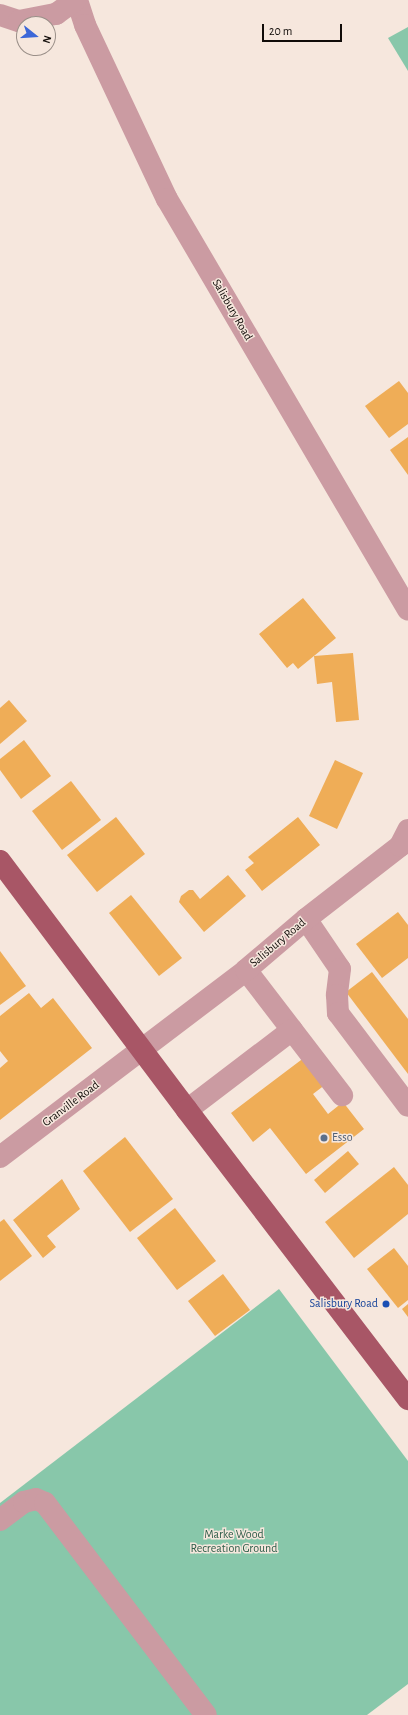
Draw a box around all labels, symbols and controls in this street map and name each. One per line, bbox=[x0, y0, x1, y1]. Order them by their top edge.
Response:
north arrow bbox=[16, 16, 56, 56]
scale bar bbox=[264, 16, 344, 42]
text: 20 m bbox=[269, 25, 292, 37]
text: N bbox=[41, 34, 53, 45]
street label: Salisbury Road bbox=[209, 277, 255, 343]
street label: Salisbury Road bbox=[247, 915, 309, 971]
street label: Granville Road bbox=[40, 1078, 102, 1130]
place label: Esso bbox=[332, 1131, 353, 1145]
marker: Esso bbox=[319, 1133, 329, 1143]
place label: Salisbury Road bbox=[310, 1297, 378, 1311]
marker: Salisbury Road bbox=[381, 1299, 391, 1309]
park label: Marke Wood Recreation Ground bbox=[190, 1528, 278, 1556]

